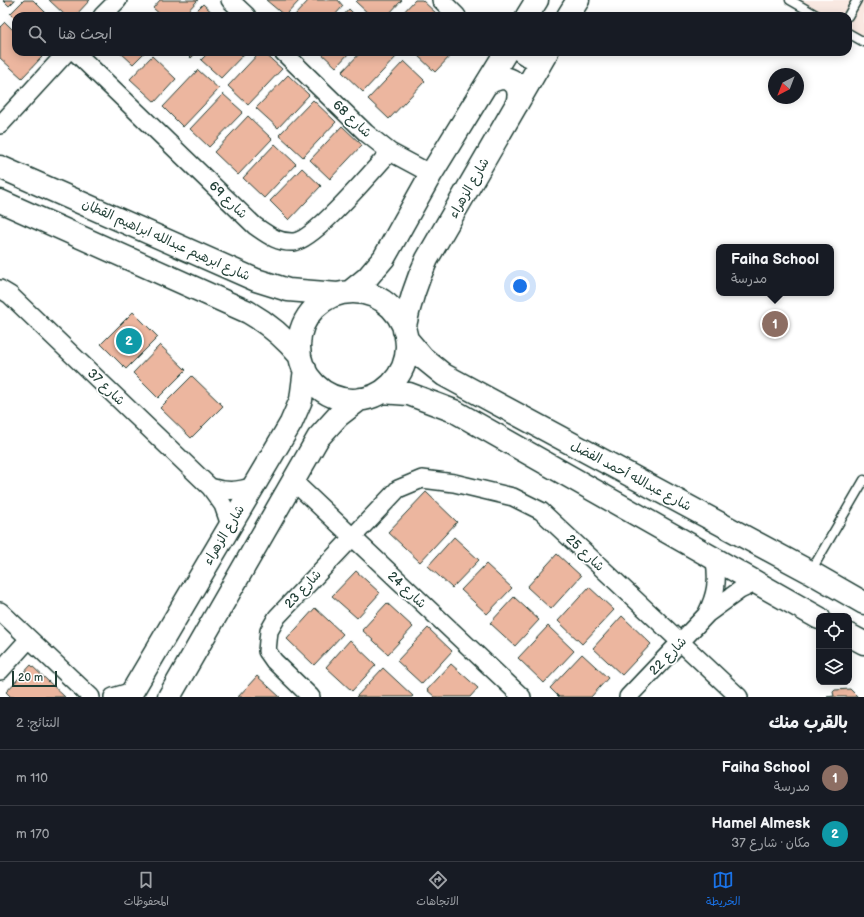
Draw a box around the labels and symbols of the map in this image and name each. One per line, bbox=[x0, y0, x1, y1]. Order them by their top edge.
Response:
north arrow bbox=[768, 68, 804, 104]
street label: شارع 68 bbox=[329, 97, 375, 142]
street label: شارع الزهراء bbox=[445, 155, 494, 221]
street label: شارع 69 bbox=[205, 178, 251, 223]
street label: شارع ابرهيم عبدالله ابراهيم القطان bbox=[79, 196, 252, 286]
your location bbox=[510, 276, 530, 296]
pin: 1 bbox=[762, 309, 788, 339]
pin: 2 bbox=[116, 326, 142, 356]
street label: شارع 37 bbox=[83, 365, 128, 409]
street label: شارع عبدالله أحمد الفضل bbox=[567, 437, 694, 515]
street label: شارع الزهراء bbox=[200, 502, 249, 568]
street label: شارع 25 bbox=[562, 531, 608, 576]
street label: شارع 23 bbox=[281, 566, 326, 612]
street label: شارع 24 bbox=[384, 568, 430, 613]
street label: شارع 22 bbox=[646, 634, 691, 679]
scale bar bbox=[12, 669, 57, 688]

